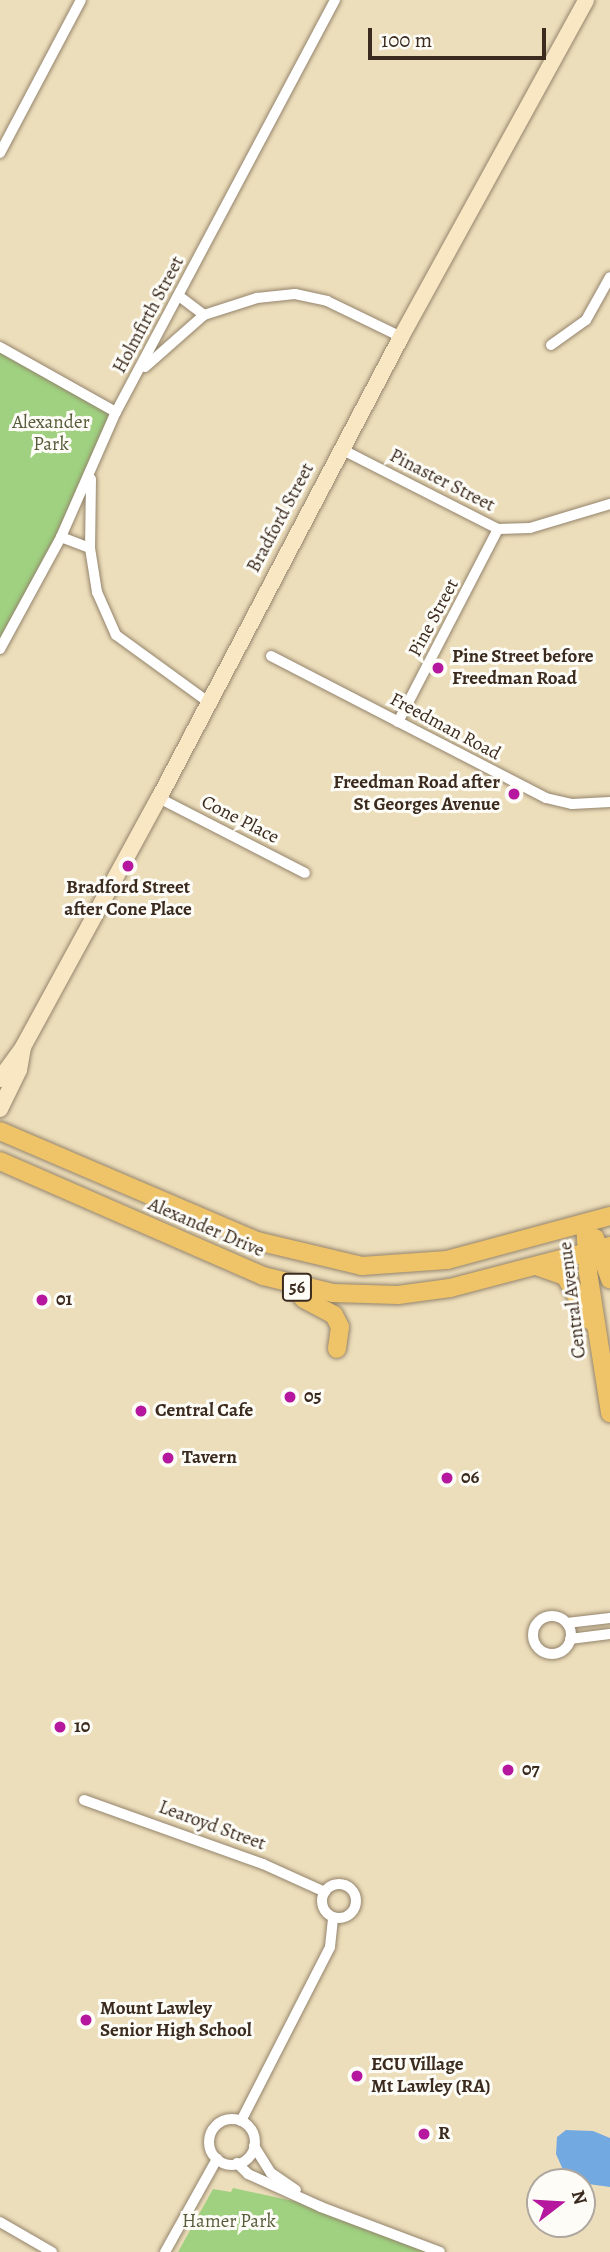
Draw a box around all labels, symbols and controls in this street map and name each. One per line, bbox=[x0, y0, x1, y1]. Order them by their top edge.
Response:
scale bar bbox=[372, 14, 550, 58]
text: 100 m bbox=[381, 26, 432, 54]
street label: Holmfirth Street bbox=[109, 253, 189, 377]
park label: Alexander Park bbox=[12, 412, 90, 456]
street label: Pinaster Street bbox=[386, 445, 498, 517]
street label: Bradford Street bbox=[243, 459, 319, 577]
street label: Pine Street bbox=[404, 575, 464, 661]
place label: Pine Street before Freedman Road bbox=[452, 646, 594, 690]
marker: Pine Street before Freedman Road bbox=[430, 660, 446, 676]
street label: Freedman Road bbox=[386, 688, 504, 766]
place label: Freedman Road after St Georges Avenue bbox=[333, 772, 500, 816]
marker: Freedman Road after St Georges Avenue bbox=[506, 786, 522, 802]
street label: Cone Place bbox=[197, 791, 283, 849]
marker: Bradford Street after Cone Place bbox=[120, 858, 136, 874]
place label: Bradford Street after Cone Place bbox=[64, 877, 192, 921]
street label: Alexander Drive bbox=[145, 1193, 267, 1263]
street label: Central Avenue bbox=[555, 1240, 591, 1360]
road number: 56 bbox=[281, 1272, 313, 1302]
place label: 01 bbox=[56, 1289, 72, 1311]
marker: 01 bbox=[34, 1292, 50, 1308]
place label: 05 bbox=[304, 1386, 322, 1408]
marker: 05 bbox=[282, 1389, 298, 1405]
place label: Central Cafe bbox=[155, 1400, 253, 1422]
marker: Central Cafe bbox=[133, 1403, 149, 1419]
place label: Tavern bbox=[182, 1447, 237, 1469]
marker: Tavern bbox=[160, 1450, 176, 1466]
place label: 06 bbox=[461, 1467, 479, 1489]
marker: 06 bbox=[439, 1470, 455, 1486]
place label: 10 bbox=[74, 1716, 90, 1738]
marker: 10 bbox=[52, 1719, 68, 1735]
place label: 07 bbox=[522, 1759, 540, 1781]
marker: 07 bbox=[500, 1762, 516, 1778]
street label: Learoyd Street bbox=[155, 1796, 269, 1856]
place label: Mount Lawley Senior High School bbox=[100, 1998, 252, 2042]
marker: Mount Lawley Senior High School bbox=[78, 2012, 94, 2028]
place label: ECU Village Mt Lawley (RA) bbox=[371, 2054, 491, 2098]
marker: ECU Village Mt Lawley (RA) bbox=[349, 2068, 365, 2084]
place label: R bbox=[438, 2123, 450, 2145]
marker: R bbox=[416, 2126, 432, 2142]
north arrow bbox=[526, 2168, 596, 2238]
text: N bbox=[565, 2187, 594, 2208]
park label: Hamer Park bbox=[182, 2211, 276, 2233]

